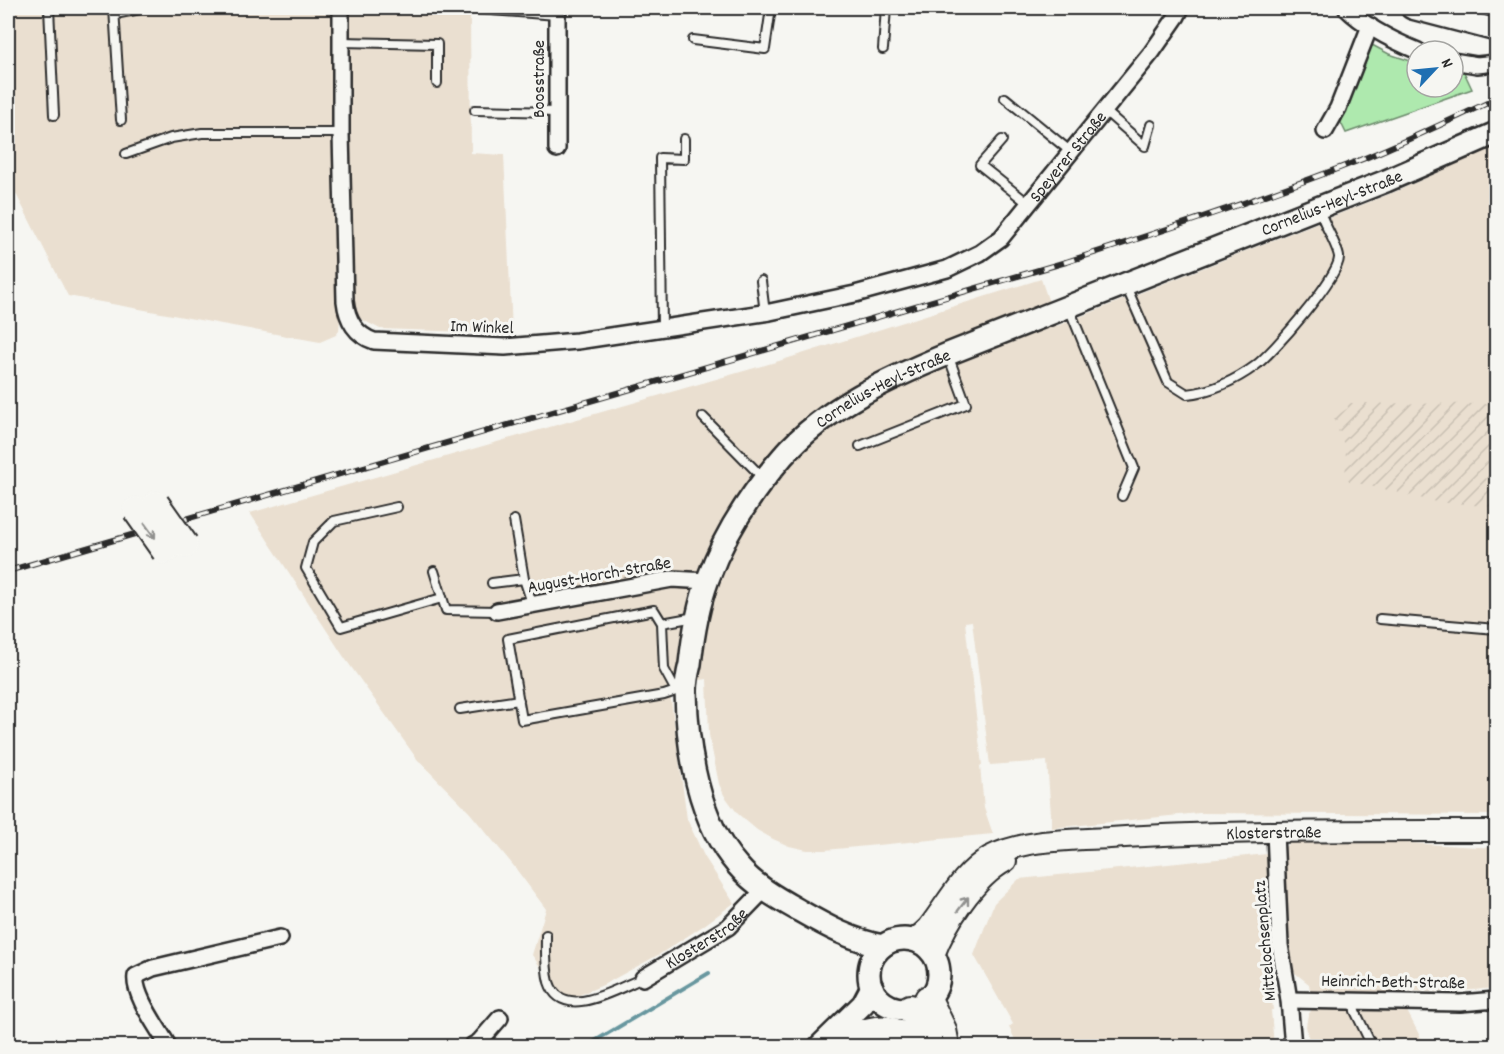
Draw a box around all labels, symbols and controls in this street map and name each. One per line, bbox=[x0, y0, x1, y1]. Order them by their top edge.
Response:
north arrow bbox=[1405, 39, 1465, 99]
street label: Boosstraße bbox=[528, 40, 553, 118]
text: N bbox=[1434, 55, 1458, 72]
street label: Speyerer Straße bbox=[1025, 107, 1114, 209]
street label: Cornelius-Heyl-Straße bbox=[1258, 165, 1407, 244]
street label: Im Winkel bbox=[450, 315, 515, 342]
street label: Cornelius-Heyl-Straße bbox=[811, 344, 955, 436]
one-way arrow bbox=[144, 522, 156, 538]
street label: August-Horch-Straße bbox=[526, 552, 673, 601]
street label: Klosterstraße bbox=[1226, 821, 1322, 848]
street label: Mittelochsenplatz bbox=[1249, 879, 1284, 1002]
one-way arrow bbox=[956, 897, 969, 913]
street label: Klosterstraße bbox=[661, 903, 755, 977]
street label: Heinrich-Beth-Straße bbox=[1321, 970, 1465, 997]

